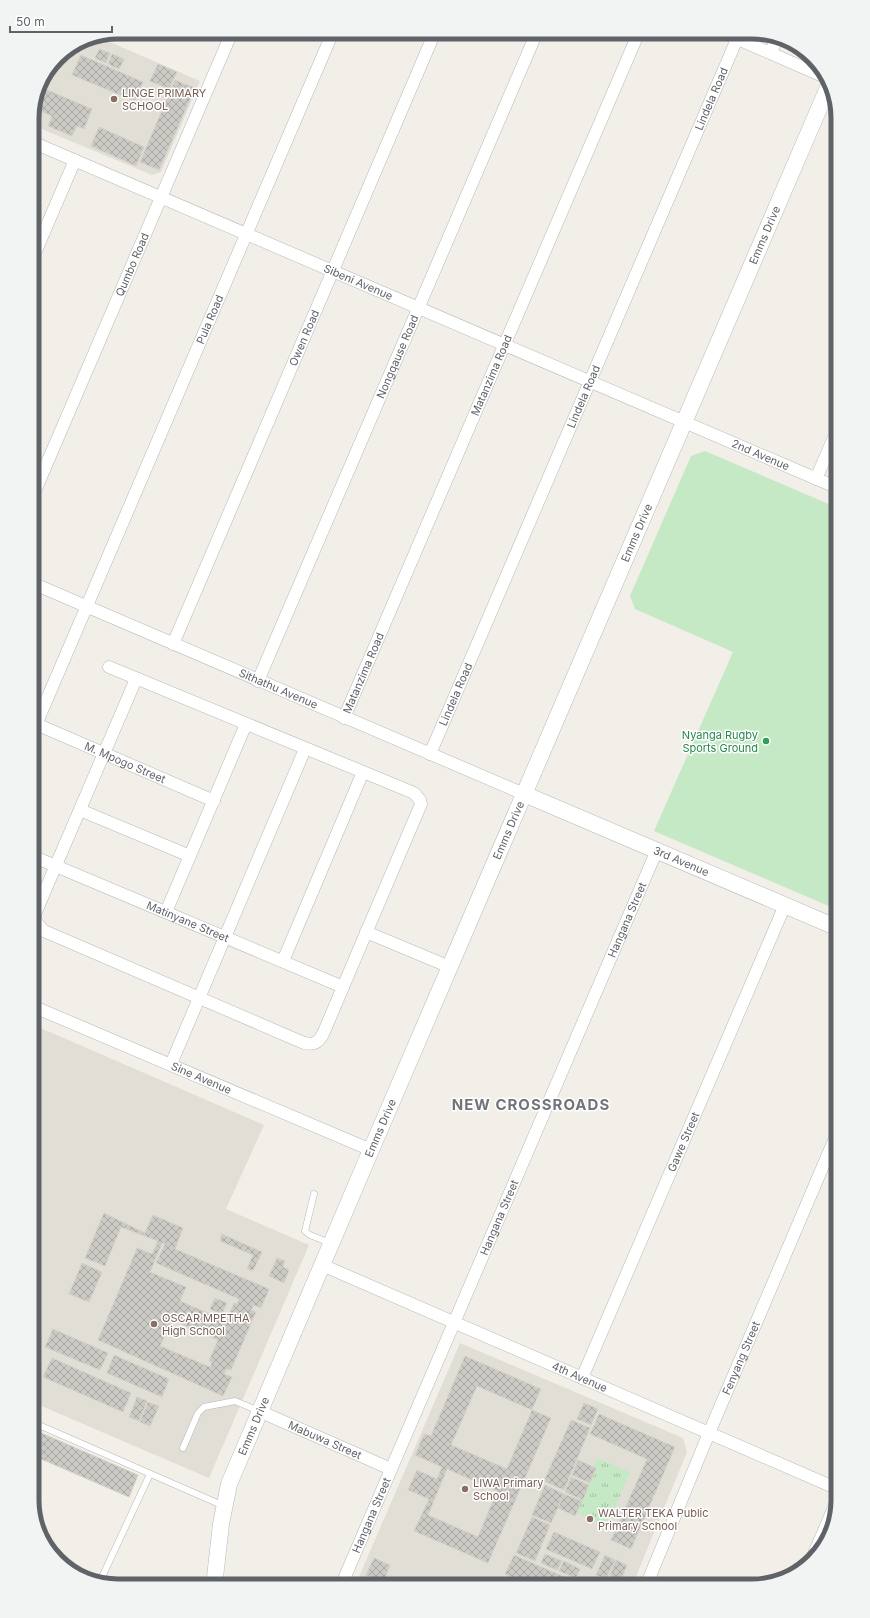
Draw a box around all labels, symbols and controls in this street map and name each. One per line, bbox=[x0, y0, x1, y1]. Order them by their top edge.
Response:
scale bar bbox=[10, 8, 112, 34]
text: 50 m bbox=[16, 14, 45, 29]
street label: Lindela Road bbox=[692, 65, 731, 132]
place label: LINGE PRIMARY SCHOOL bbox=[122, 86, 207, 113]
marker: LINGE PRIMARY SCHOOL bbox=[109, 94, 119, 104]
street label: Emms Drive bbox=[746, 204, 783, 266]
street label: Qumbo Road bbox=[112, 231, 152, 298]
street label: Sibeni Avenue bbox=[322, 261, 395, 303]
street label: Pula Road bbox=[193, 293, 226, 346]
street label: Owen Road bbox=[286, 308, 322, 368]
street label: Nongqause Road bbox=[373, 313, 422, 401]
street label: Matanzima Road bbox=[468, 333, 515, 418]
street label: Lindela Road bbox=[564, 363, 603, 430]
street label: 2nd Avenue bbox=[730, 436, 792, 473]
street label: Emms Drive bbox=[618, 501, 655, 564]
street label: Matanzima Road bbox=[340, 630, 387, 716]
street label: Lindela Road bbox=[436, 661, 475, 728]
street label: Sithathu Avenue bbox=[237, 666, 320, 712]
place label: Nyanga Rugby Sports Ground bbox=[682, 728, 758, 755]
marker: Nyanga Rugby Sports Ground bbox=[761, 736, 771, 746]
street label: M. Mpogo Street bbox=[82, 739, 168, 786]
street label: Emms Drive bbox=[490, 799, 527, 862]
street label: 3rd Avenue bbox=[651, 843, 711, 879]
street label: Hangana Street bbox=[605, 880, 650, 960]
street label: Matinyane Street bbox=[144, 898, 231, 945]
street label: Sine Avenue bbox=[169, 1059, 234, 1097]
district label: NEW CROSSROADS bbox=[452, 1095, 610, 1114]
street label: Emms Drive bbox=[362, 1097, 399, 1159]
street label: Gawe Street bbox=[664, 1109, 703, 1174]
street label: Hangana Street bbox=[477, 1177, 522, 1257]
place label: OSCAR MPETHA High School bbox=[162, 1311, 250, 1338]
marker: OSCAR MPETHA High School bbox=[149, 1319, 159, 1329]
street label: Fenyang Street bbox=[719, 1319, 763, 1397]
street label: 4th Avenue bbox=[550, 1359, 610, 1395]
street label: Emms Drive bbox=[235, 1395, 272, 1458]
street label: Mabuwa Street bbox=[286, 1418, 364, 1462]
street label: Hangana Street bbox=[349, 1475, 394, 1555]
place label: LIWA Primary School bbox=[473, 1476, 543, 1503]
marker: LIWA Primary School bbox=[460, 1484, 470, 1494]
place label: WALTER TEKA Public Primary School bbox=[598, 1506, 709, 1533]
marker: WALTER TEKA Public Primary School bbox=[585, 1514, 595, 1524]

